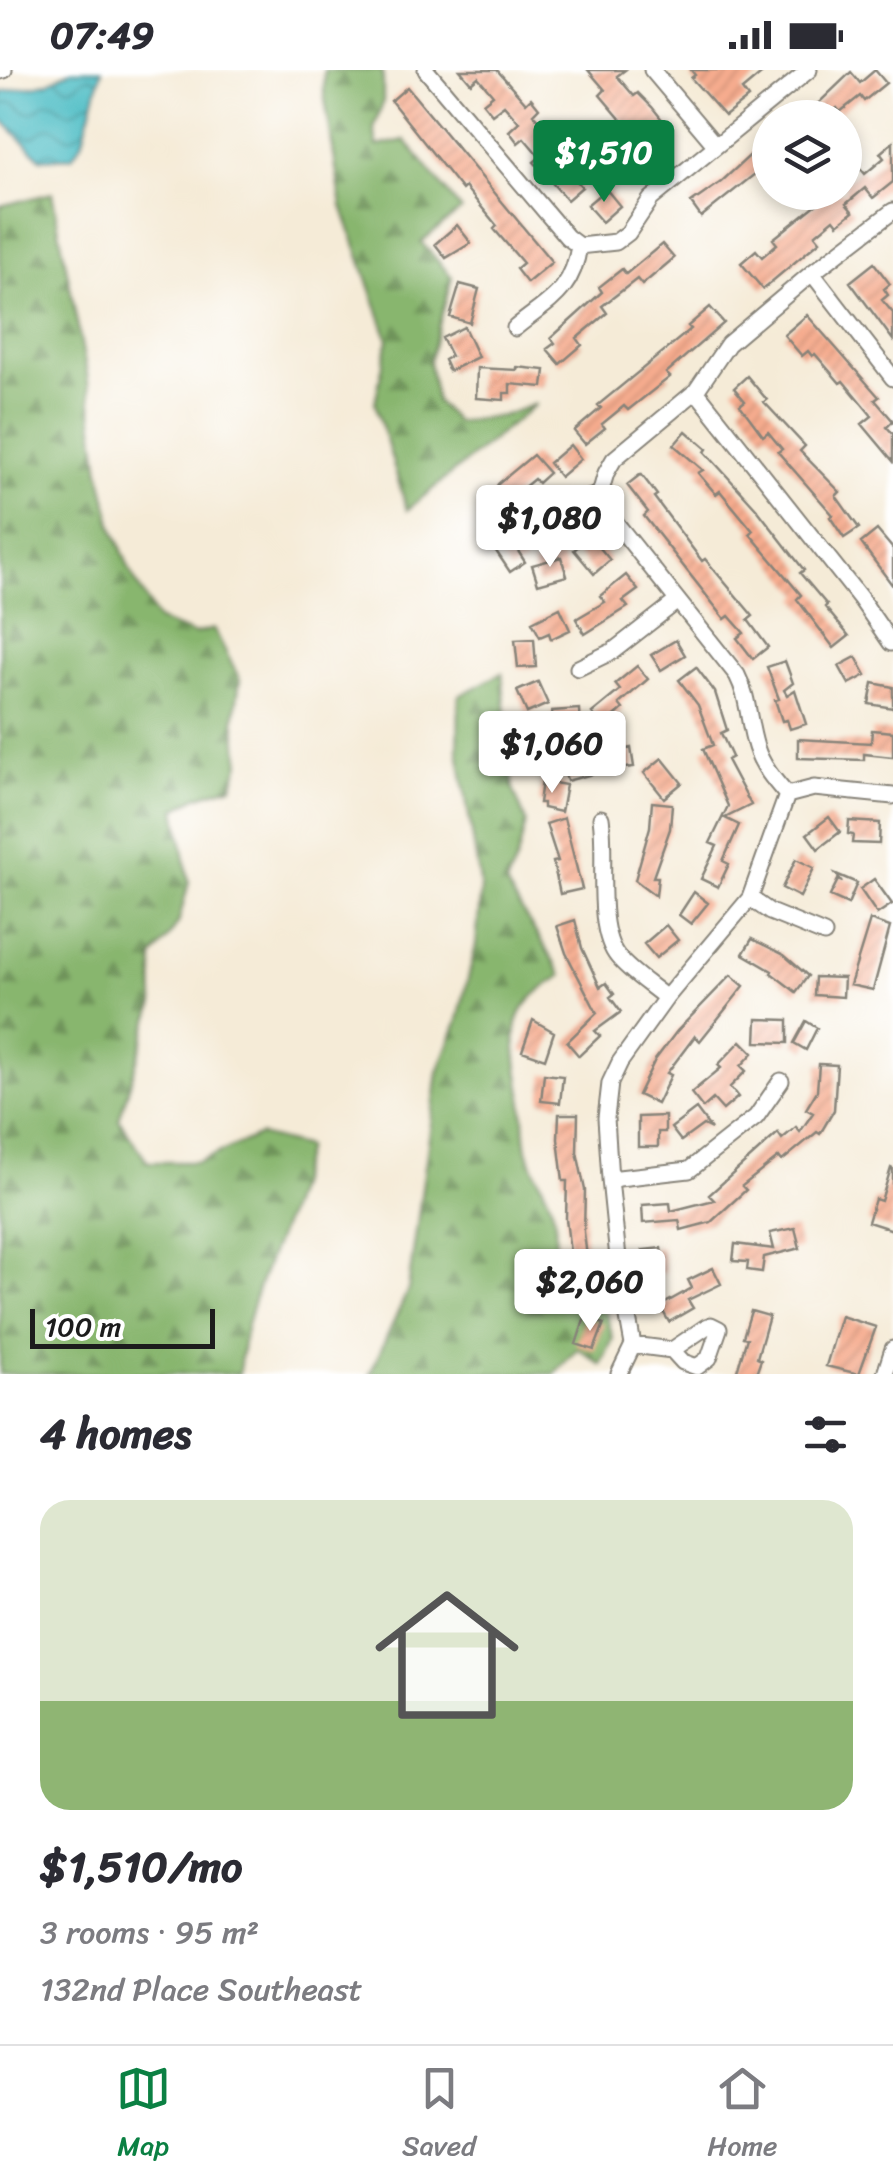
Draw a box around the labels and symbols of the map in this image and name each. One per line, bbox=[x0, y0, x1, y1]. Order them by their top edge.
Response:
pin: $1,510 bbox=[523, 120, 685, 205]
pin: $1,080 bbox=[469, 485, 631, 570]
pin: $1,060 bbox=[471, 711, 633, 796]
pin: $2,060 bbox=[509, 1249, 671, 1334]
scale bar bbox=[30, 1304, 215, 1348]

